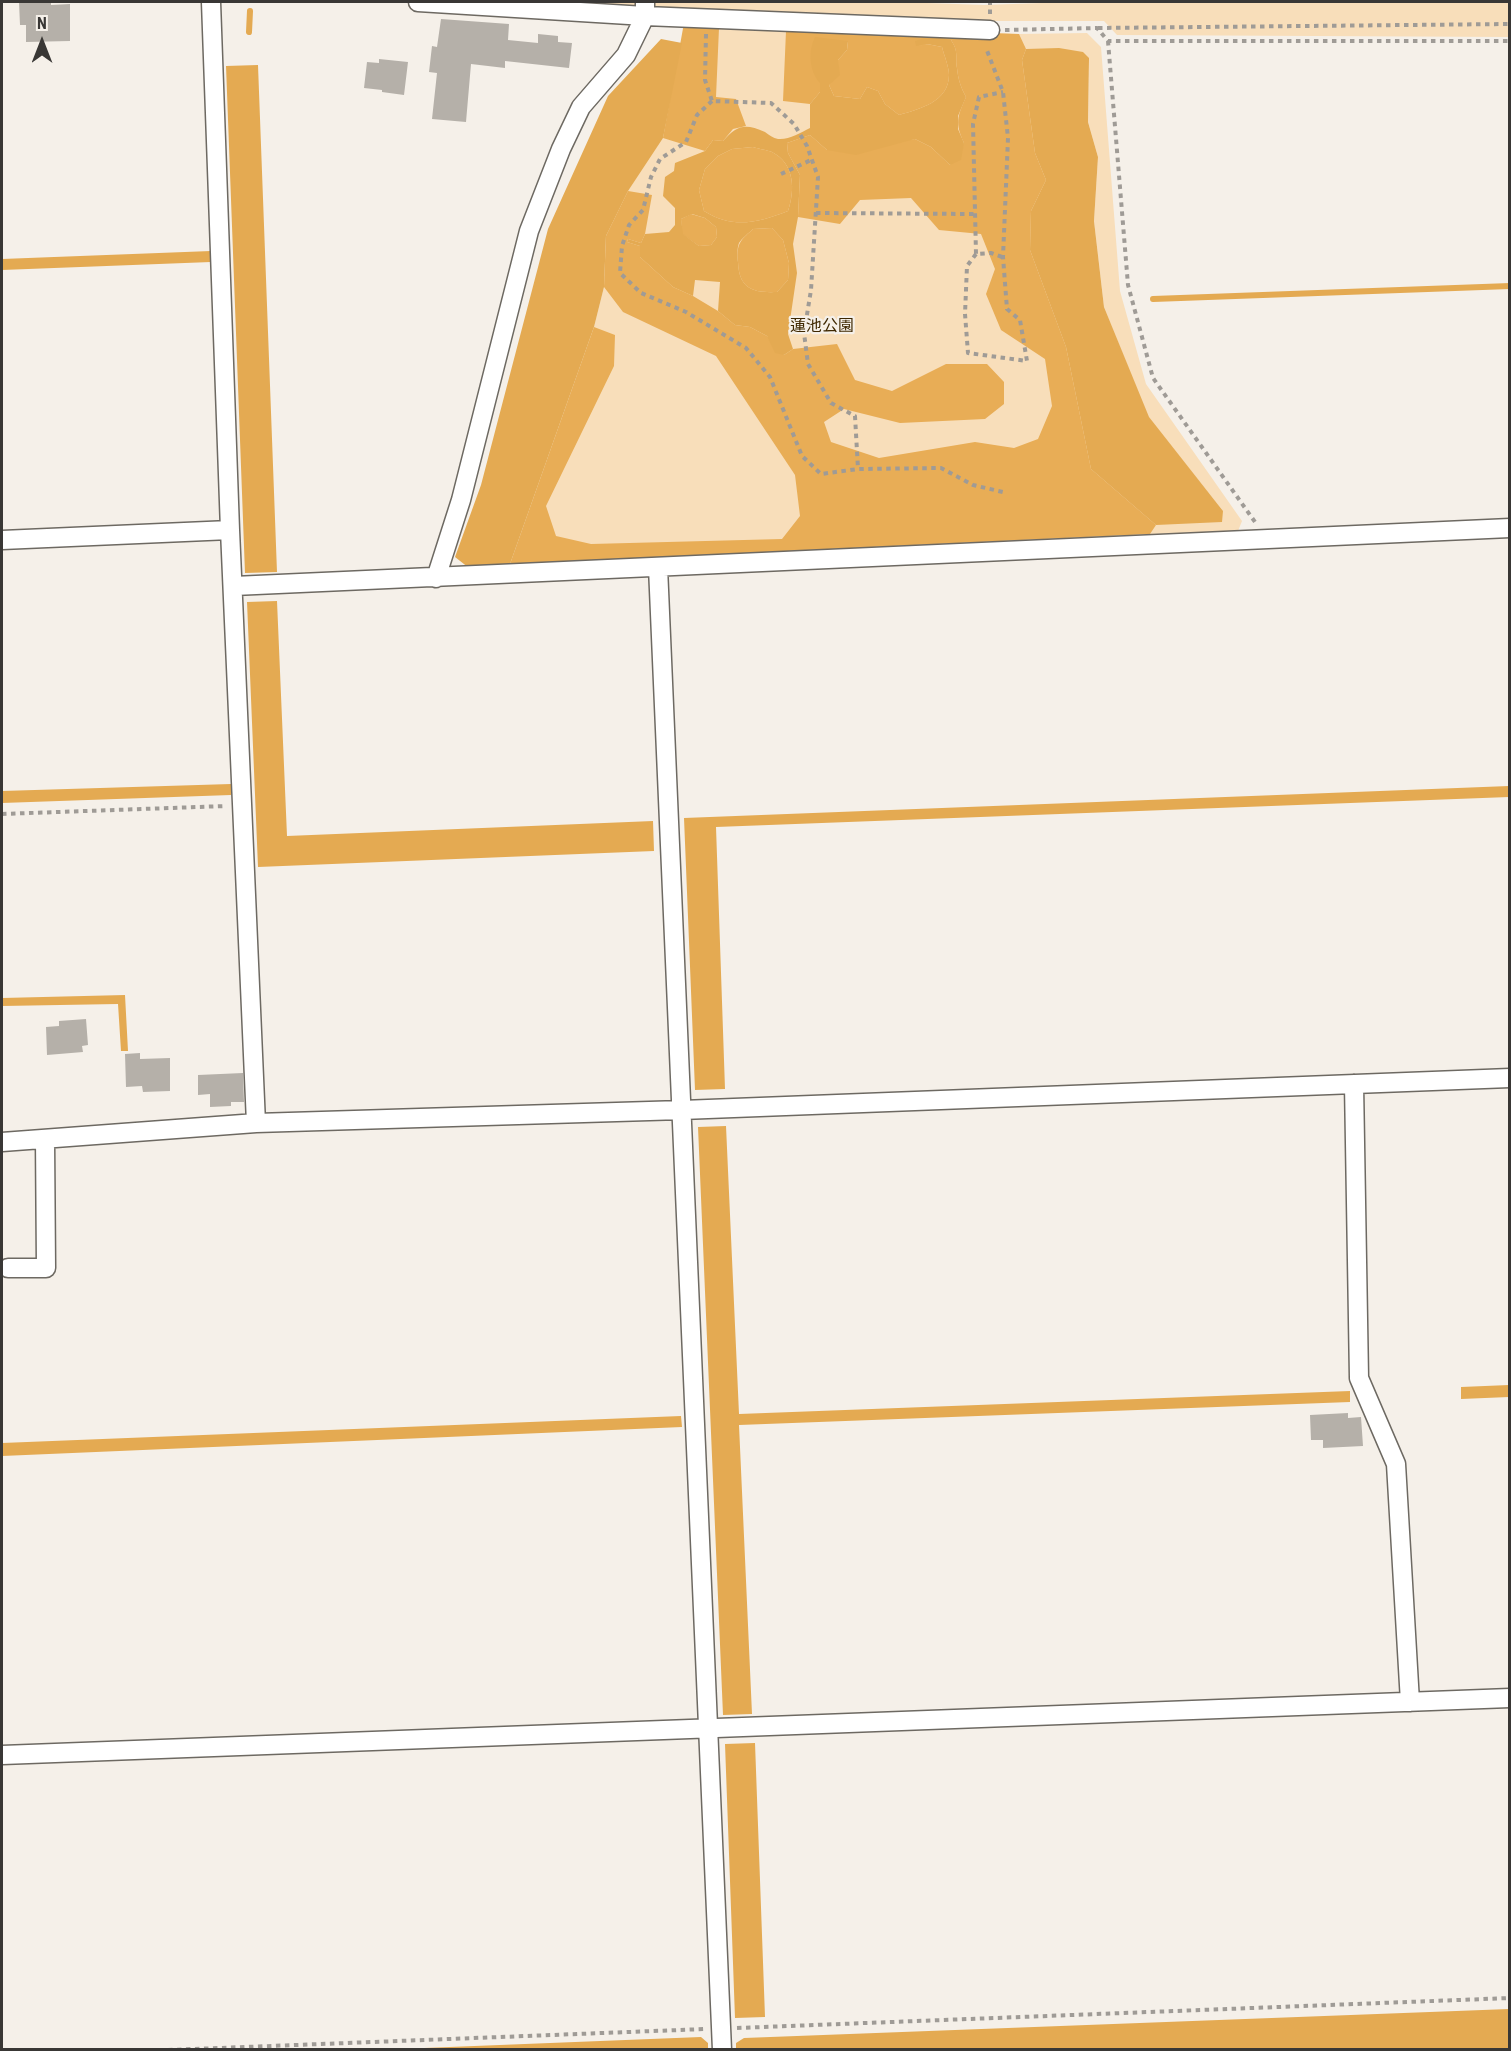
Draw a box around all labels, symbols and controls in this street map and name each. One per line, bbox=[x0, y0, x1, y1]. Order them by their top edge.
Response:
north arrow bbox=[12, 12, 72, 72]
text: N bbox=[37, 14, 47, 33]
park label: 蓮池公園 bbox=[790, 317, 854, 337]

